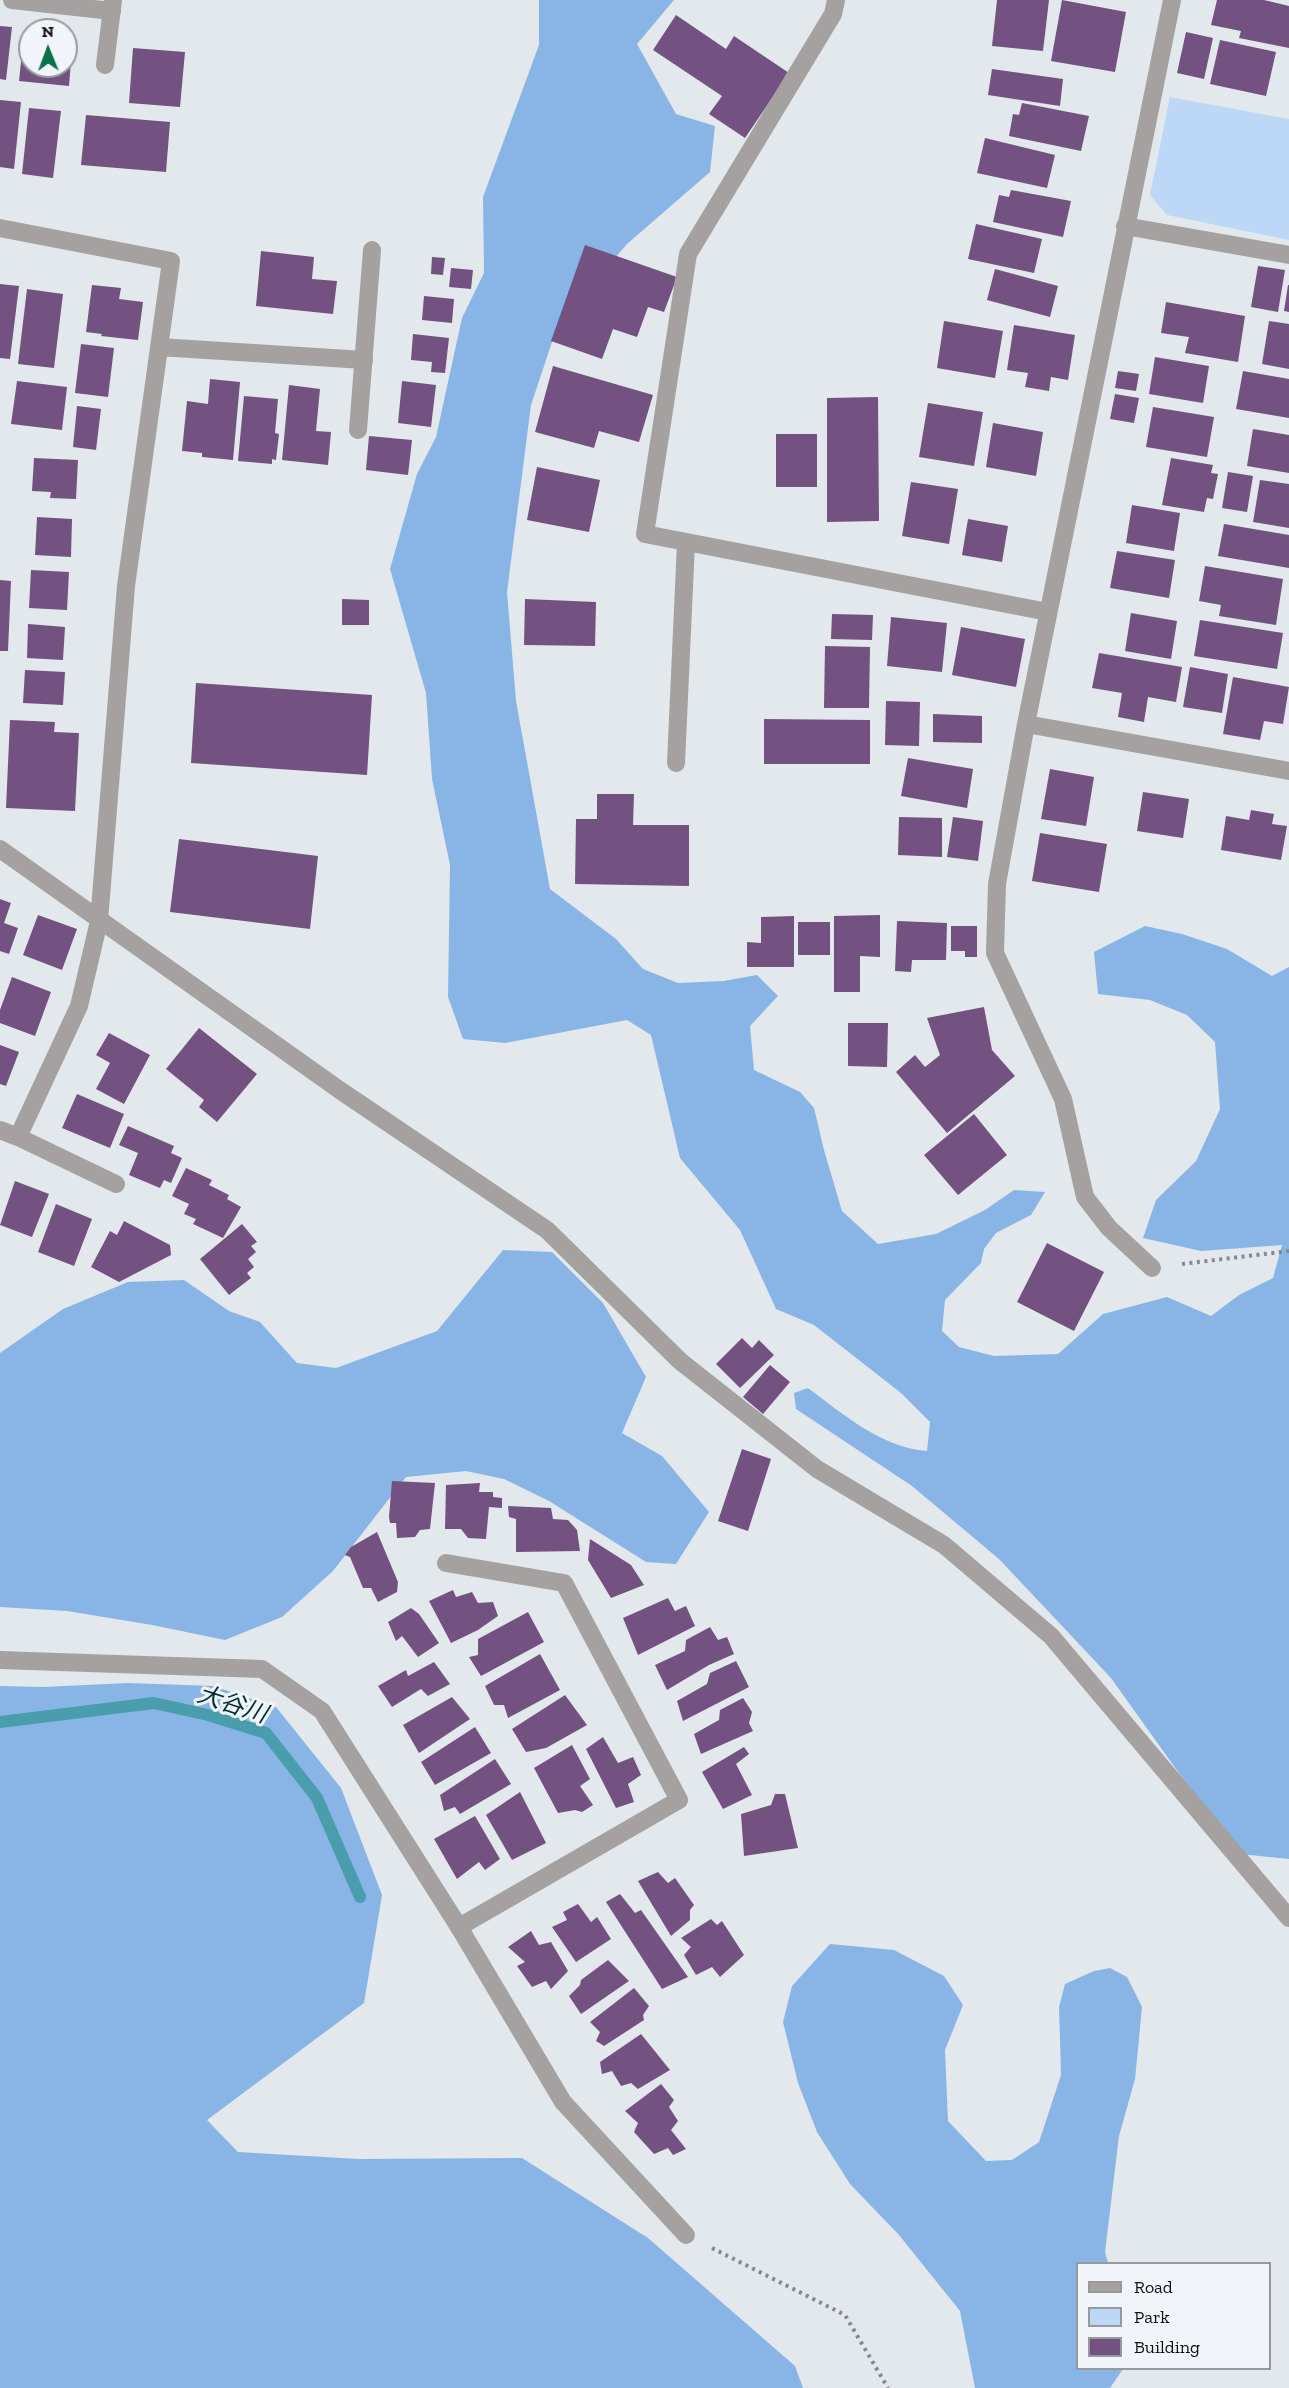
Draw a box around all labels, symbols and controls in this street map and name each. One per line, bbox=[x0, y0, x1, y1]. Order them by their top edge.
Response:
north arrow bbox=[18, 18, 78, 78]
text: N bbox=[41, 22, 54, 41]
water label: 大谷川 bbox=[193, 1680, 271, 1730]
legend bbox=[1076, 2262, 1271, 2370]
text: Road bbox=[1134, 2276, 1173, 2298]
text: Park bbox=[1134, 2306, 1170, 2328]
text: Building bbox=[1134, 2336, 1200, 2358]

